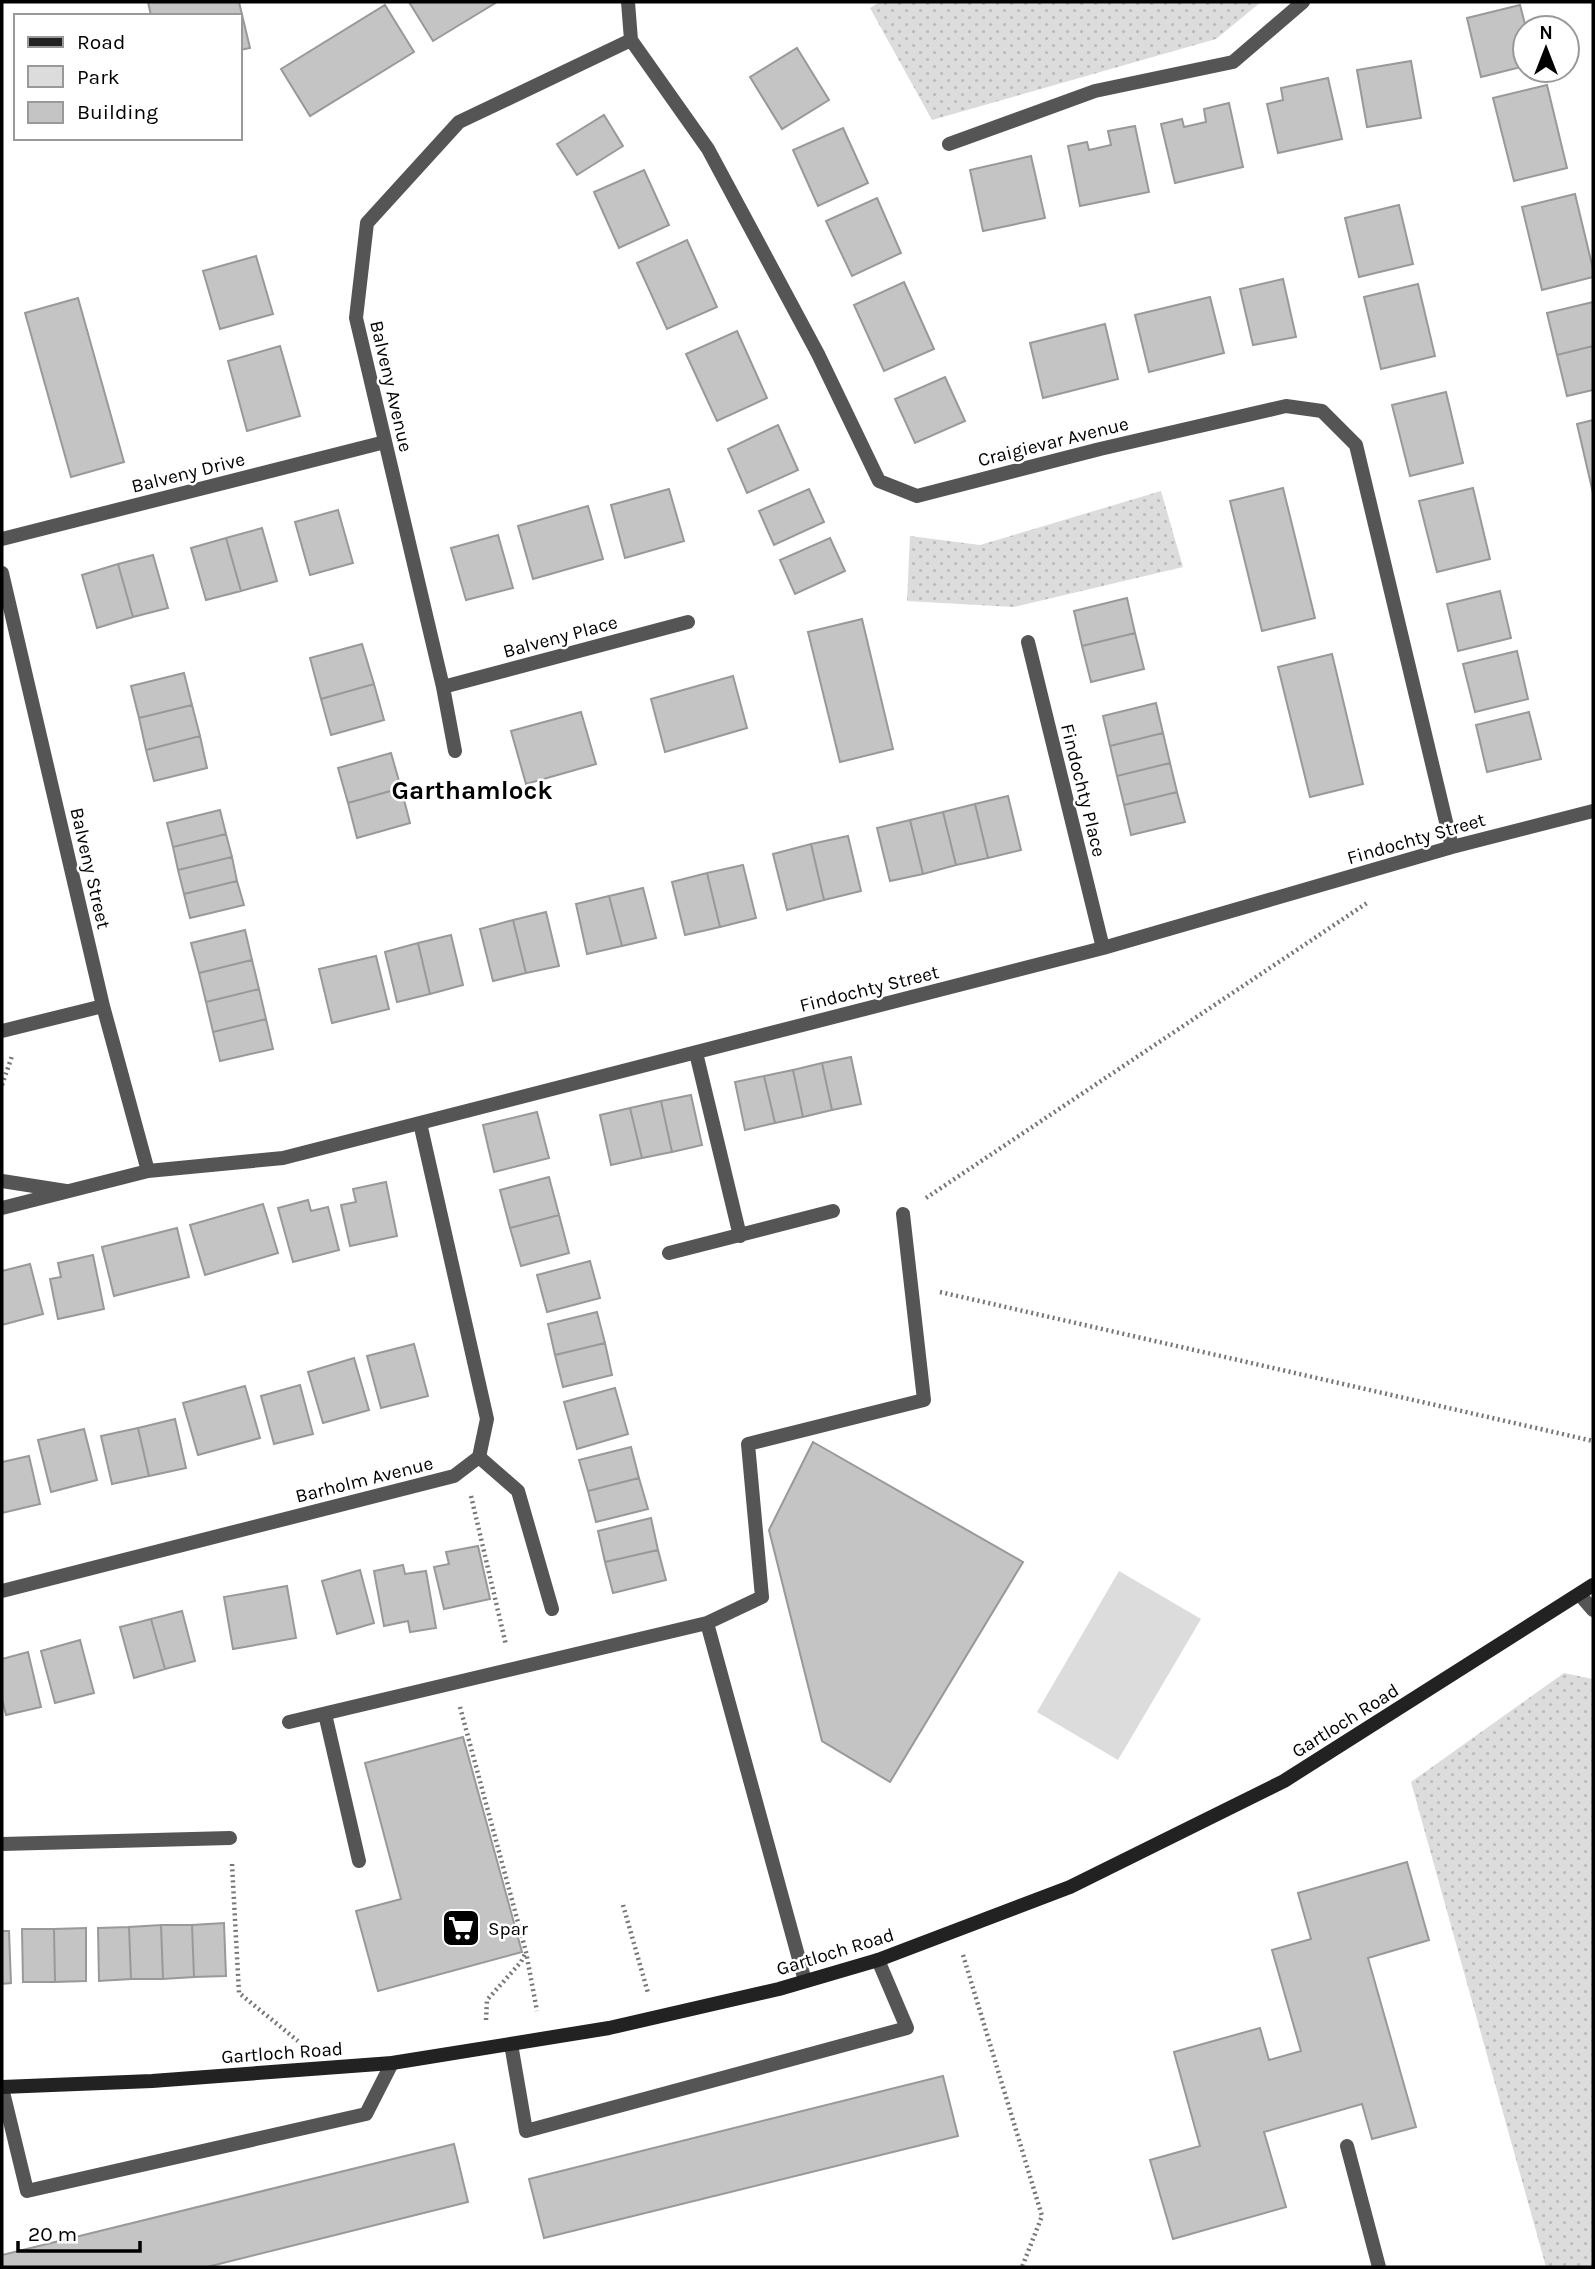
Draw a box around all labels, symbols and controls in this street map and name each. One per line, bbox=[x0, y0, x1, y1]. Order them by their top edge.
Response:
legend bbox=[14, 14, 242, 140]
north arrow bbox=[1511, 14, 1581, 84]
text: N bbox=[1539, 22, 1553, 44]
text: Road bbox=[77, 30, 125, 54]
text: Park bbox=[77, 65, 120, 89]
text: Building bbox=[77, 100, 158, 124]
street label: Balveny Avenue bbox=[365, 318, 417, 454]
street label: Craigievar Avenue bbox=[976, 413, 1131, 471]
street label: Balveny Drive bbox=[129, 448, 247, 498]
street label: Balveny Place bbox=[501, 611, 620, 663]
street label: Findochty Place bbox=[1056, 721, 1110, 859]
district label: Garthamlock bbox=[391, 775, 553, 806]
street label: Balveny Street bbox=[65, 805, 115, 931]
street label: Findochty Street bbox=[1345, 809, 1488, 869]
street label: Findochty Street bbox=[797, 961, 941, 1017]
street label: Barholm Avenue bbox=[293, 1452, 435, 1508]
street label: Gartloch Road bbox=[1288, 1679, 1403, 1762]
supermarket icon: Spar bbox=[440, 1907, 482, 1949]
place label: Spar bbox=[488, 1918, 528, 1940]
street label: Gartloch Road bbox=[774, 1924, 897, 1980]
street label: Gartloch Road bbox=[220, 2038, 344, 2068]
scale bar bbox=[18, 2210, 140, 2254]
text: 20 m bbox=[28, 2222, 77, 2246]

